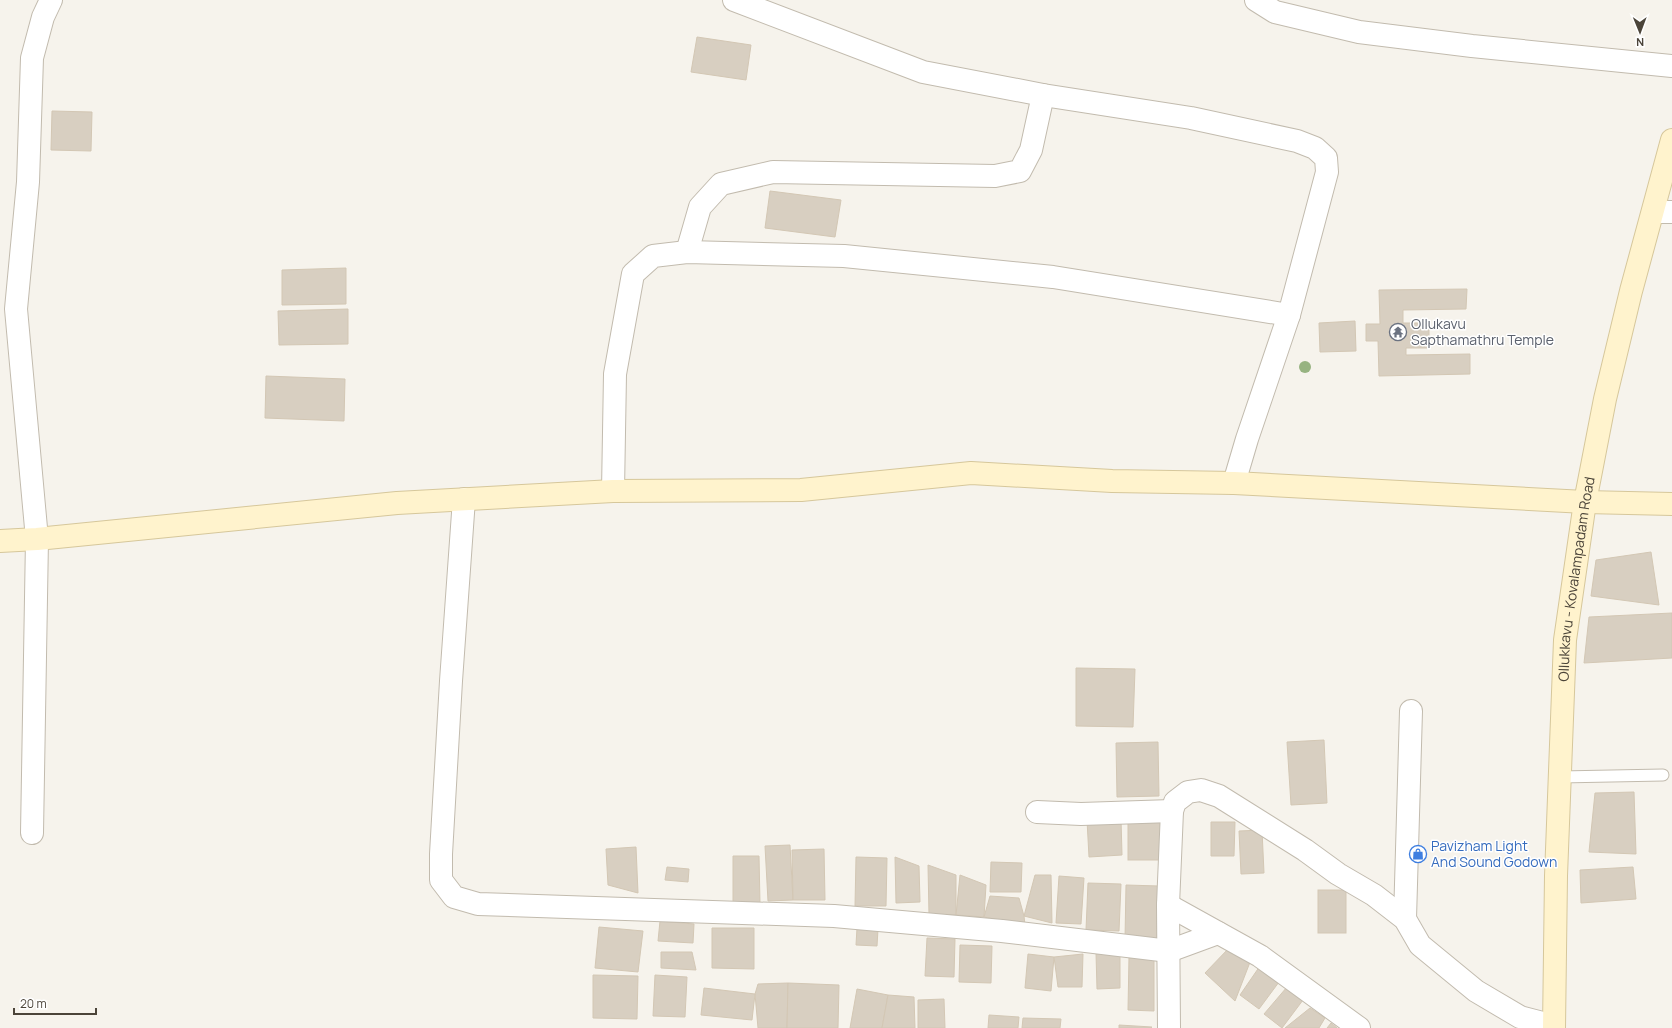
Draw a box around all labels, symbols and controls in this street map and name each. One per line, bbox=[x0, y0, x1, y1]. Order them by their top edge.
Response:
north arrow bbox=[1620, 12, 1660, 52]
text: N bbox=[1636, 35, 1644, 50]
place label: Ollukavu Sapthamathru Temple bbox=[1411, 314, 1554, 349]
temple icon: Ollukavu Sapthamathru Temple bbox=[1388, 322, 1408, 342]
street label: Ollukkavu - Kovalampadam Road bbox=[1553, 475, 1599, 682]
place label: Pavizham Light And Sound Godown bbox=[1431, 836, 1557, 871]
shop icon: Pavizham Light And Sound Godown bbox=[1408, 844, 1428, 864]
scale bar bbox=[14, 990, 96, 1016]
text: 20 m bbox=[20, 995, 47, 1012]

